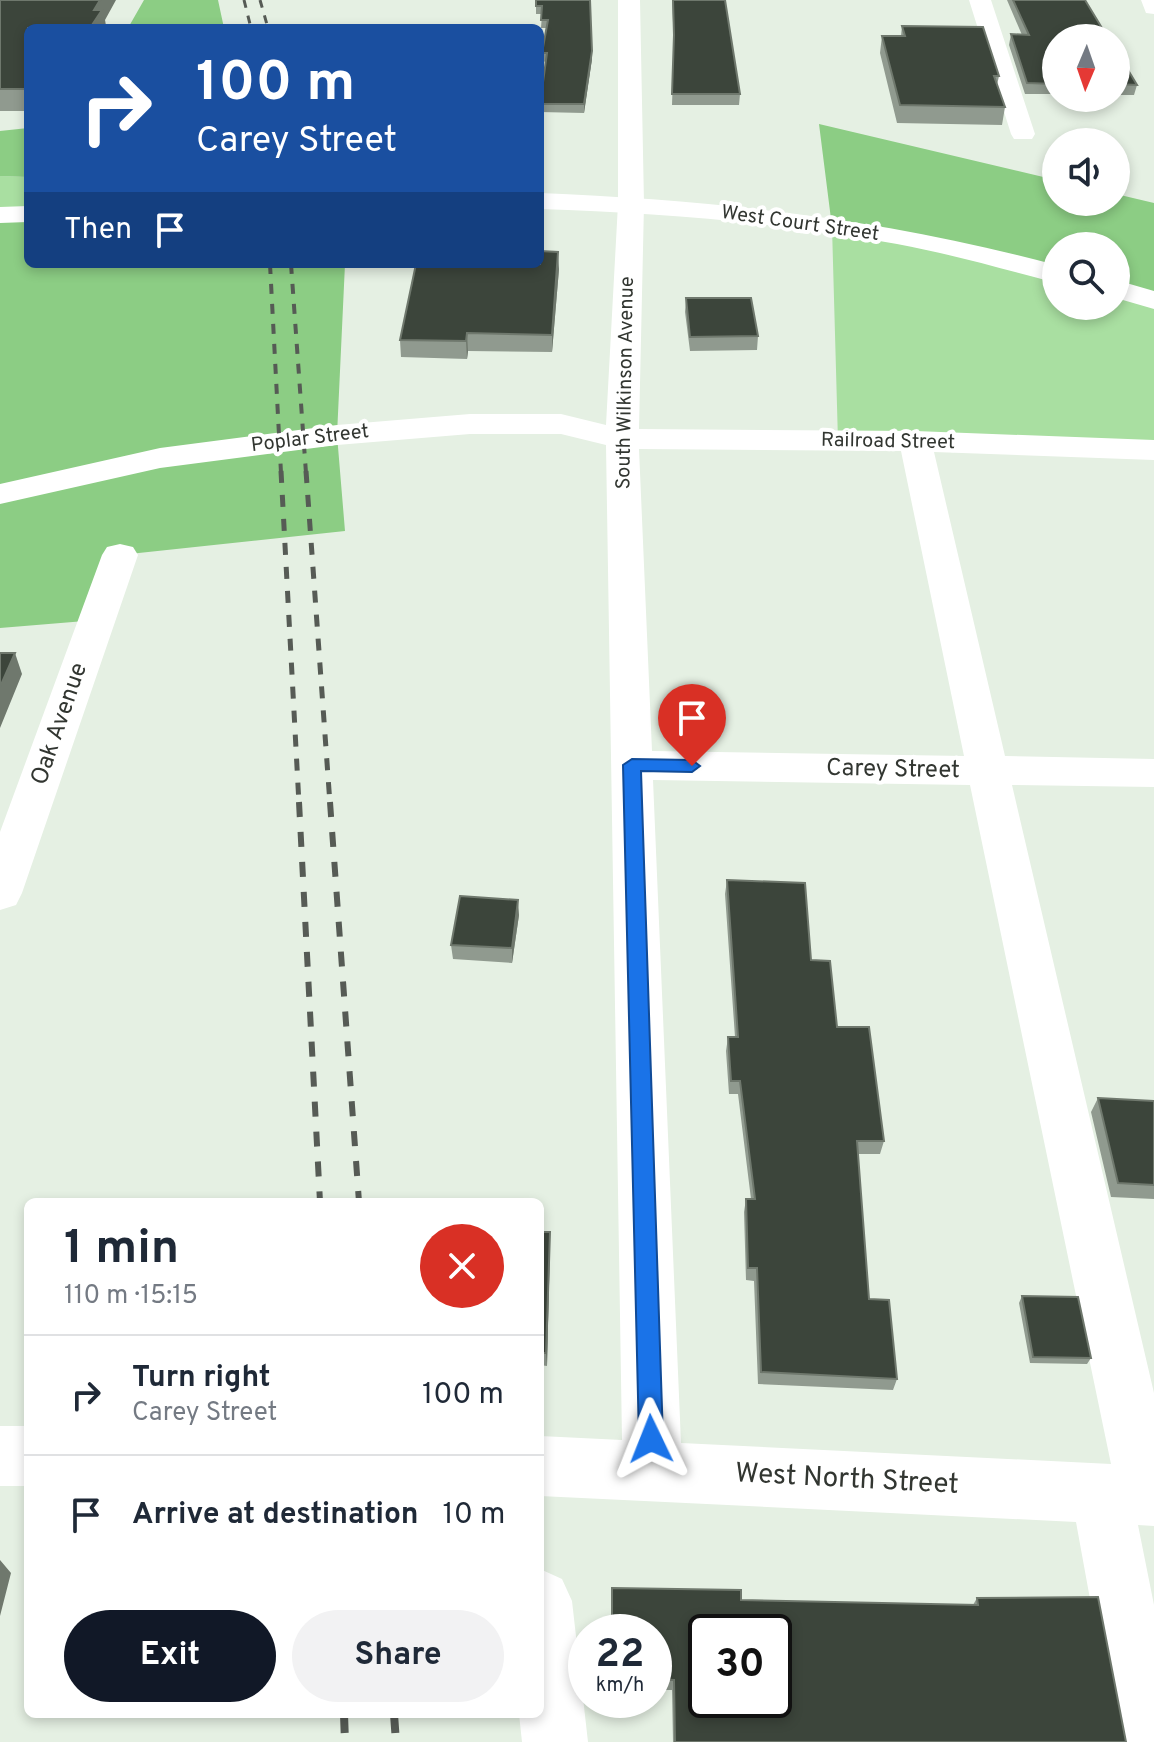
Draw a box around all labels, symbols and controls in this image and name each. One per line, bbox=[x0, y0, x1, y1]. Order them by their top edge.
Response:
north arrow bbox=[1042, 24, 1130, 112]
map controls bbox=[1042, 24, 1130, 320]
text: 100 m bbox=[196, 50, 355, 120]
icon: right bbox=[64, 56, 168, 160]
text: Carey Street bbox=[196, 119, 397, 165]
button: sound bbox=[1042, 128, 1130, 216]
street label: West Court Street bbox=[719, 200, 881, 248]
icon: arrive bbox=[148, 208, 192, 252]
text: Then bbox=[64, 212, 132, 249]
button: search bbox=[1042, 232, 1130, 320]
street label: South Wilkinson Avenue bbox=[611, 276, 641, 490]
street label: Poplar Street bbox=[250, 419, 370, 459]
street label: Railroad Street bbox=[821, 428, 955, 456]
street label: Oak Avenue bbox=[25, 659, 95, 789]
pin bbox=[658, 684, 726, 766]
icon: arrive bbox=[670, 696, 714, 740]
street label: Carey Street bbox=[826, 754, 960, 786]
text: 1 min bbox=[64, 1220, 179, 1280]
button: close bbox=[420, 1224, 504, 1308]
text: 110 m · 15:15 bbox=[64, 1280, 198, 1313]
text: Turn right bbox=[132, 1360, 270, 1397]
icon: right bbox=[64, 1373, 108, 1417]
text: 100 m bbox=[422, 1377, 504, 1414]
text: Carey Street bbox=[132, 1397, 277, 1430]
position arrow bbox=[609, 1397, 693, 1481]
street label: West North Street bbox=[734, 1456, 960, 1504]
icon: arrive bbox=[64, 1493, 108, 1537]
text: Arrive at destination bbox=[132, 1497, 418, 1534]
text: 10 m bbox=[442, 1497, 505, 1534]
button: Exit bbox=[64, 1610, 276, 1702]
button: Share bbox=[292, 1610, 504, 1702]
speed limit sign: 30 bbox=[688, 1614, 792, 1718]
text: 22 bbox=[596, 1631, 644, 1681]
text: km/h bbox=[596, 1673, 644, 1699]

